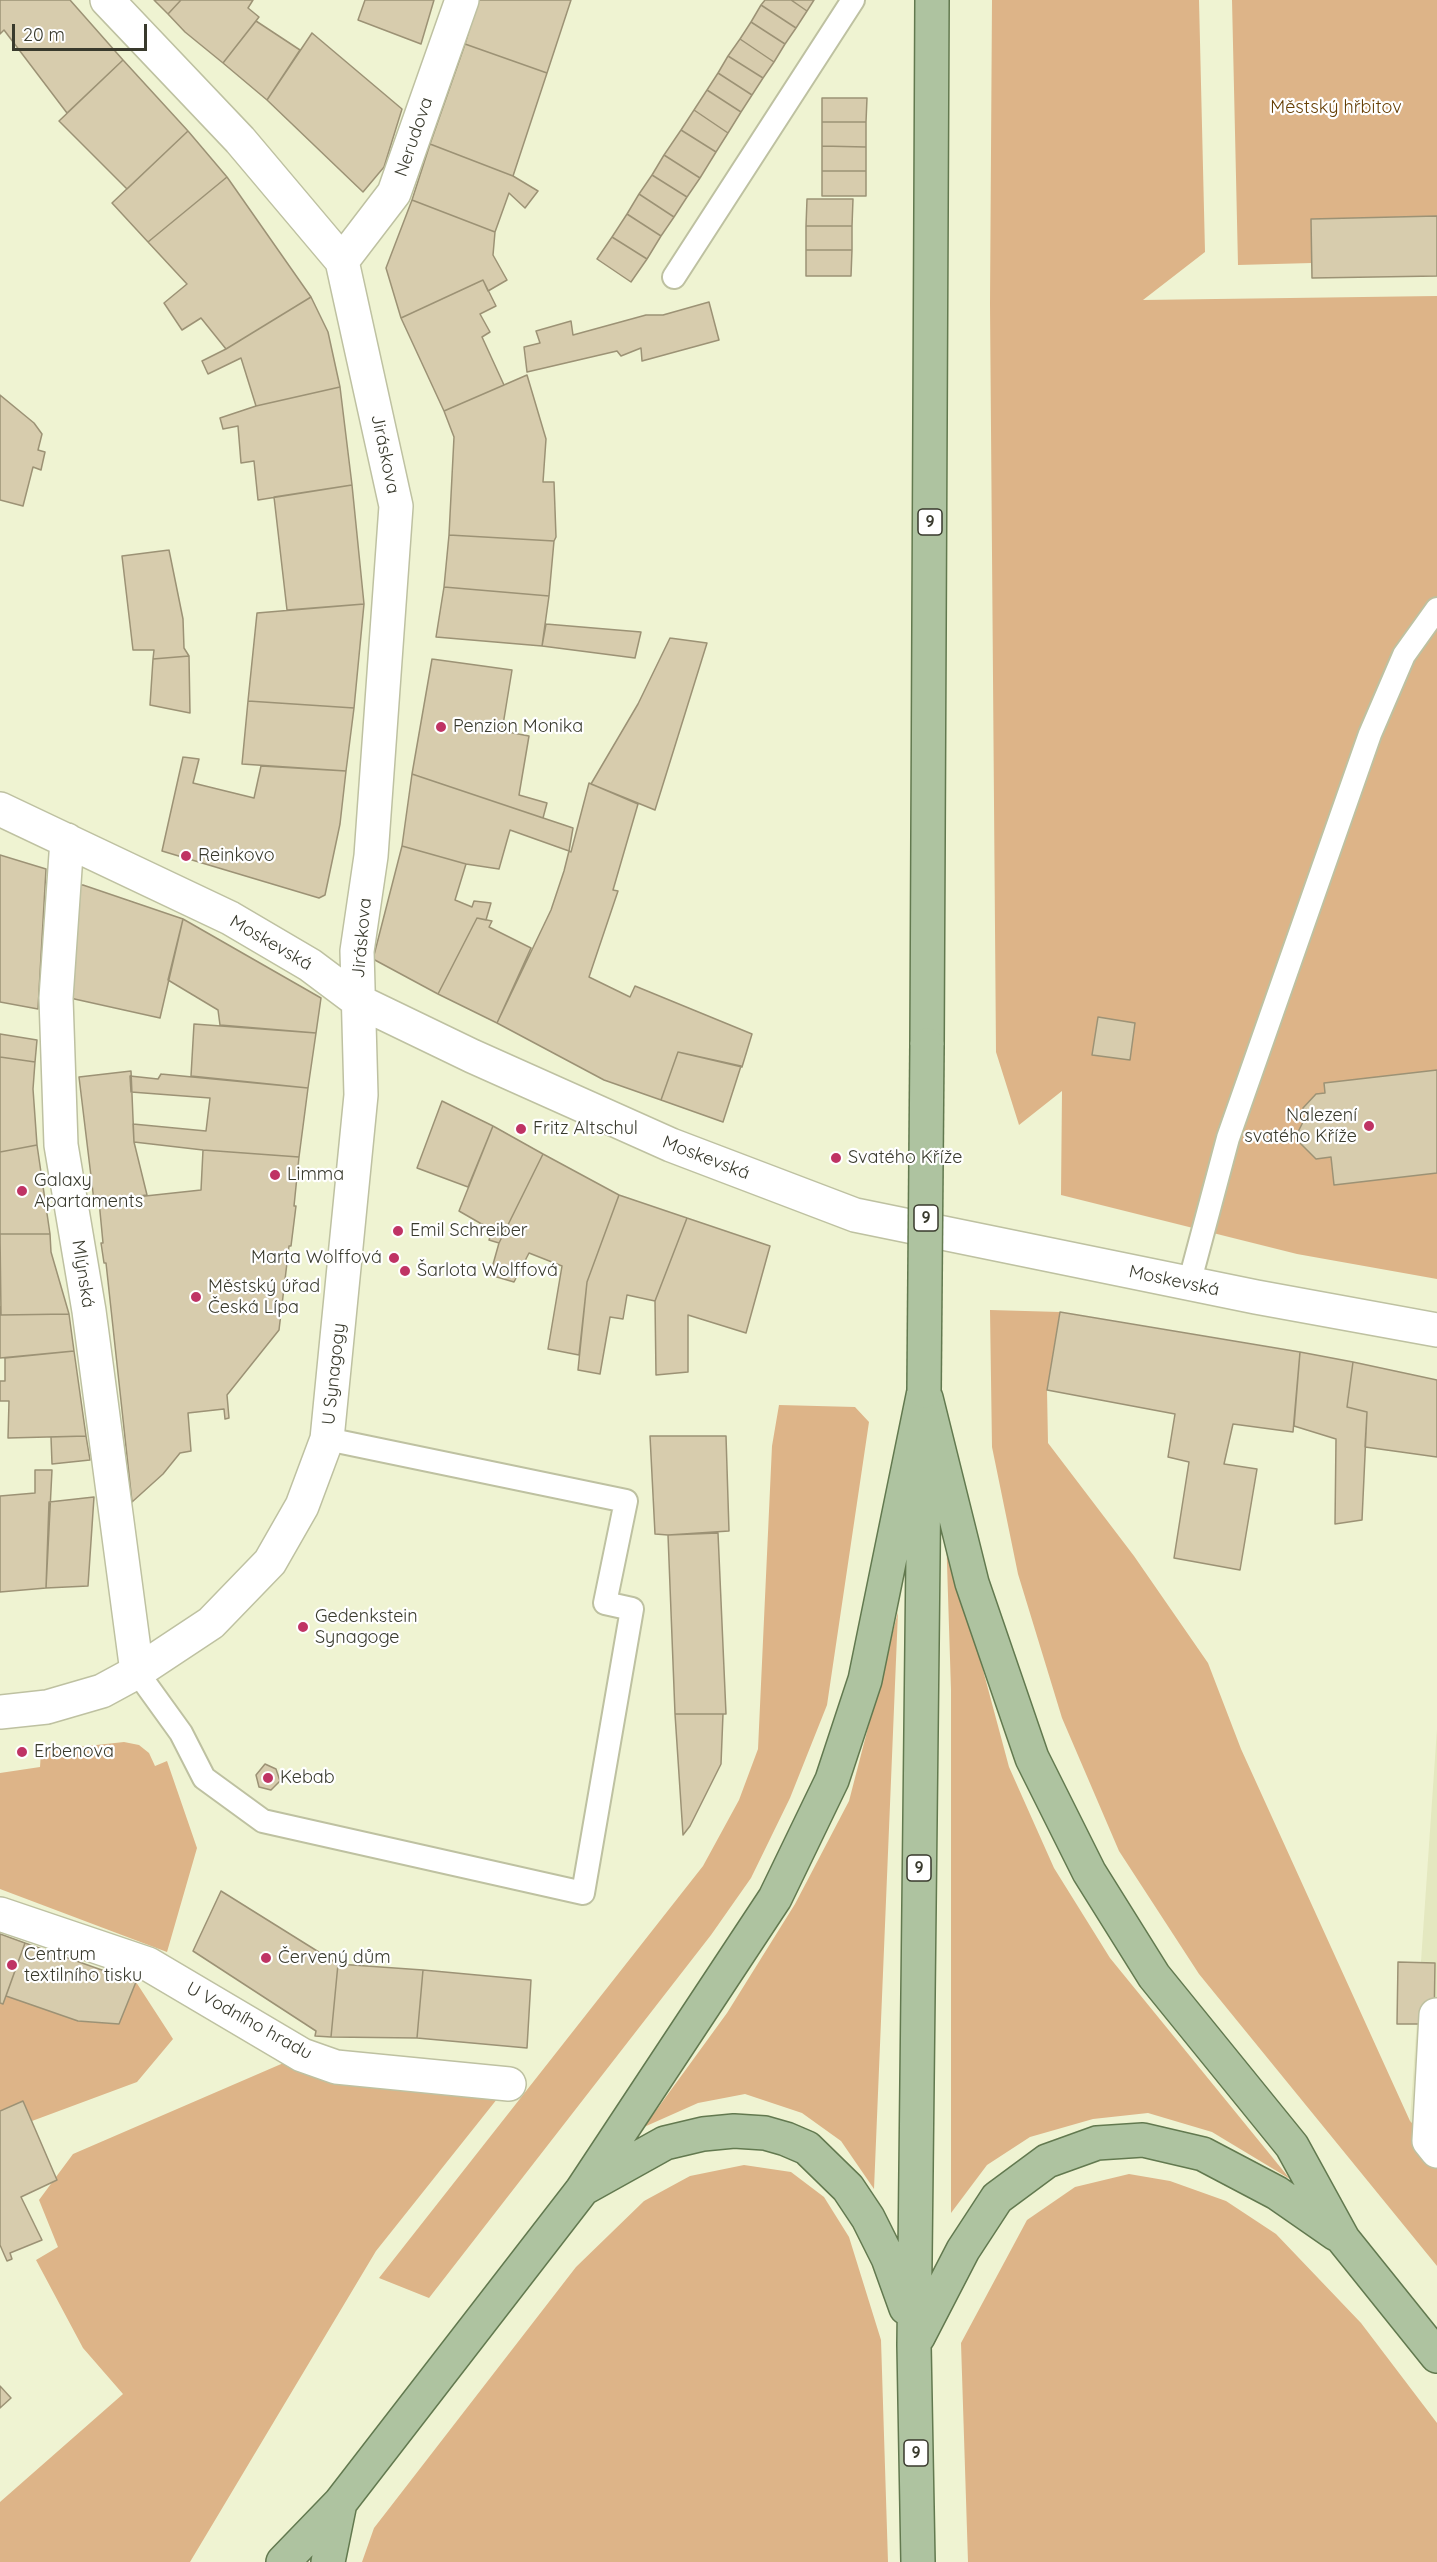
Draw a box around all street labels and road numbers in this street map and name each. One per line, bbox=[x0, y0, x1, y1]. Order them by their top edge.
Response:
street label: Nerudova bbox=[390, 94, 438, 180]
street label: Jiráskova bbox=[366, 412, 404, 496]
road number: 9 bbox=[918, 509, 942, 535]
street label: Jiráskova bbox=[348, 897, 376, 979]
street label: Moskevská bbox=[226, 911, 316, 975]
street label: Moskevská bbox=[659, 1131, 753, 1185]
road number: 9 bbox=[914, 1205, 938, 1231]
street label: Mlýnská bbox=[67, 1239, 99, 1309]
street label: Moskevská bbox=[1127, 1261, 1221, 1301]
street label: U Synagogy bbox=[318, 1322, 350, 1426]
road number: 9 bbox=[907, 1855, 931, 1881]
street label: U Vodního hradu bbox=[182, 1977, 316, 2065]
road number: 9 bbox=[904, 2440, 928, 2466]

